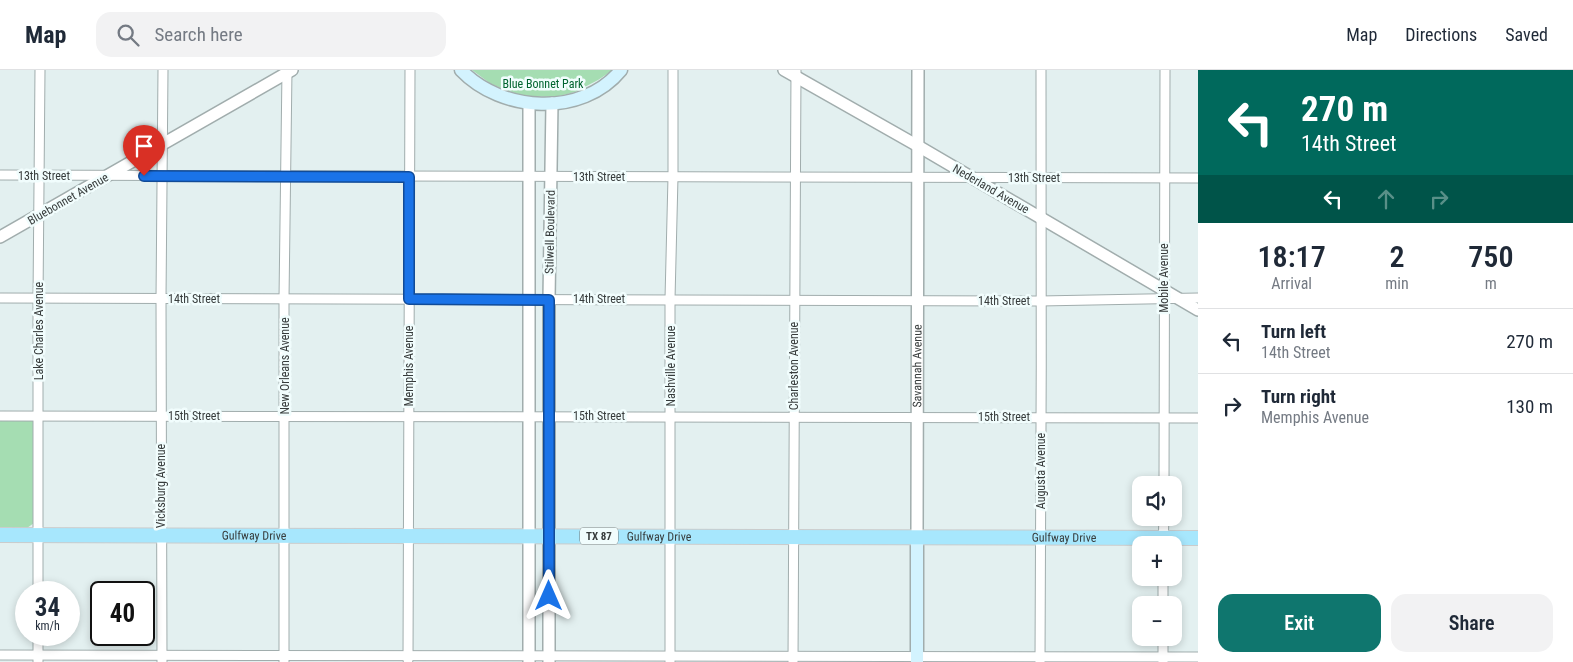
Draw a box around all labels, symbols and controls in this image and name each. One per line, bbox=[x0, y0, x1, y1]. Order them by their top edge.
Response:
search box bbox=[96, 12, 446, 57]
text: Map bbox=[25, 21, 66, 49]
icon: search bbox=[114, 21, 142, 49]
text: Search here bbox=[154, 23, 243, 46]
text: Map bbox=[1346, 24, 1377, 45]
text: Directions bbox=[1405, 24, 1477, 45]
text: Saved bbox=[1505, 24, 1548, 45]
park label: Blue Bonnet Park bbox=[502, 77, 584, 91]
text: 270 m bbox=[1301, 89, 1388, 130]
icon: left bbox=[1218, 90, 1283, 155]
pin bbox=[123, 125, 165, 176]
text: 14th Street bbox=[1301, 131, 1396, 156]
icon: arrive bbox=[130, 132, 158, 160]
street label: Nederland Avenue bbox=[950, 161, 1032, 217]
street label: 13th Street bbox=[18, 169, 70, 183]
street label: Bluebonnet Avenue bbox=[25, 170, 111, 228]
street label: 13th Street bbox=[573, 170, 625, 184]
street label: 13th Street bbox=[1008, 171, 1060, 185]
icon: left bbox=[1319, 185, 1347, 213]
icon: ahead bbox=[1372, 185, 1400, 213]
icon: right bbox=[1425, 185, 1453, 213]
street label: Stilwell Boulevard bbox=[542, 190, 558, 274]
text: 18:17 bbox=[1257, 239, 1326, 274]
text: 2 bbox=[1389, 239, 1405, 274]
text: 750 bbox=[1468, 239, 1513, 274]
street label: Mobile Avenue bbox=[1157, 243, 1171, 313]
text: Arrival bbox=[1271, 274, 1312, 293]
text: min bbox=[1385, 274, 1409, 293]
text: m bbox=[1485, 274, 1497, 293]
street label: Lake Charles Avenue bbox=[32, 281, 46, 380]
street label: 14th Street bbox=[168, 292, 220, 306]
street label: 14th Street bbox=[573, 292, 625, 306]
street label: 14th Street bbox=[978, 294, 1030, 308]
street label: New Orleans Avenue bbox=[278, 317, 292, 415]
text: Turn left bbox=[1261, 320, 1326, 343]
street label: Charleston Avenue bbox=[787, 321, 801, 410]
street label: Savannah Avenue bbox=[910, 324, 924, 408]
street label: Memphis Avenue bbox=[402, 325, 416, 406]
street label: Nashville Avenue bbox=[664, 325, 678, 406]
icon: left bbox=[1218, 327, 1246, 355]
text: 270 m bbox=[1506, 330, 1553, 353]
text: 14th Street bbox=[1261, 343, 1330, 362]
text: Turn right bbox=[1261, 385, 1336, 408]
icon: right bbox=[1218, 392, 1246, 420]
text: 130 m bbox=[1506, 395, 1553, 418]
text: Memphis Avenue bbox=[1261, 408, 1369, 427]
street label: 15th Street bbox=[168, 409, 220, 423]
street label: 15th Street bbox=[573, 409, 625, 423]
street label: 15th Street bbox=[978, 410, 1030, 424]
street label: Augusta Avenue bbox=[1034, 432, 1048, 509]
street label: Vicksburg Avenue bbox=[154, 443, 168, 528]
map controls bbox=[1132, 476, 1182, 646]
button: sound bbox=[1132, 476, 1182, 526]
road number: TX 87 bbox=[580, 528, 618, 544]
street label: Gulfway Drive bbox=[222, 529, 287, 543]
street label: Gulfway Drive bbox=[627, 530, 692, 544]
street label: Gulfway Drive bbox=[1032, 531, 1097, 545]
button: + bbox=[1132, 536, 1182, 586]
position arrow bbox=[522, 569, 574, 621]
speed limit sign: 40 bbox=[90, 581, 155, 646]
text: 34 bbox=[35, 593, 60, 622]
button: Exit bbox=[1218, 594, 1381, 652]
button: Share bbox=[1391, 594, 1553, 652]
button: − bbox=[1132, 596, 1182, 646]
text: km/h bbox=[35, 619, 60, 633]

